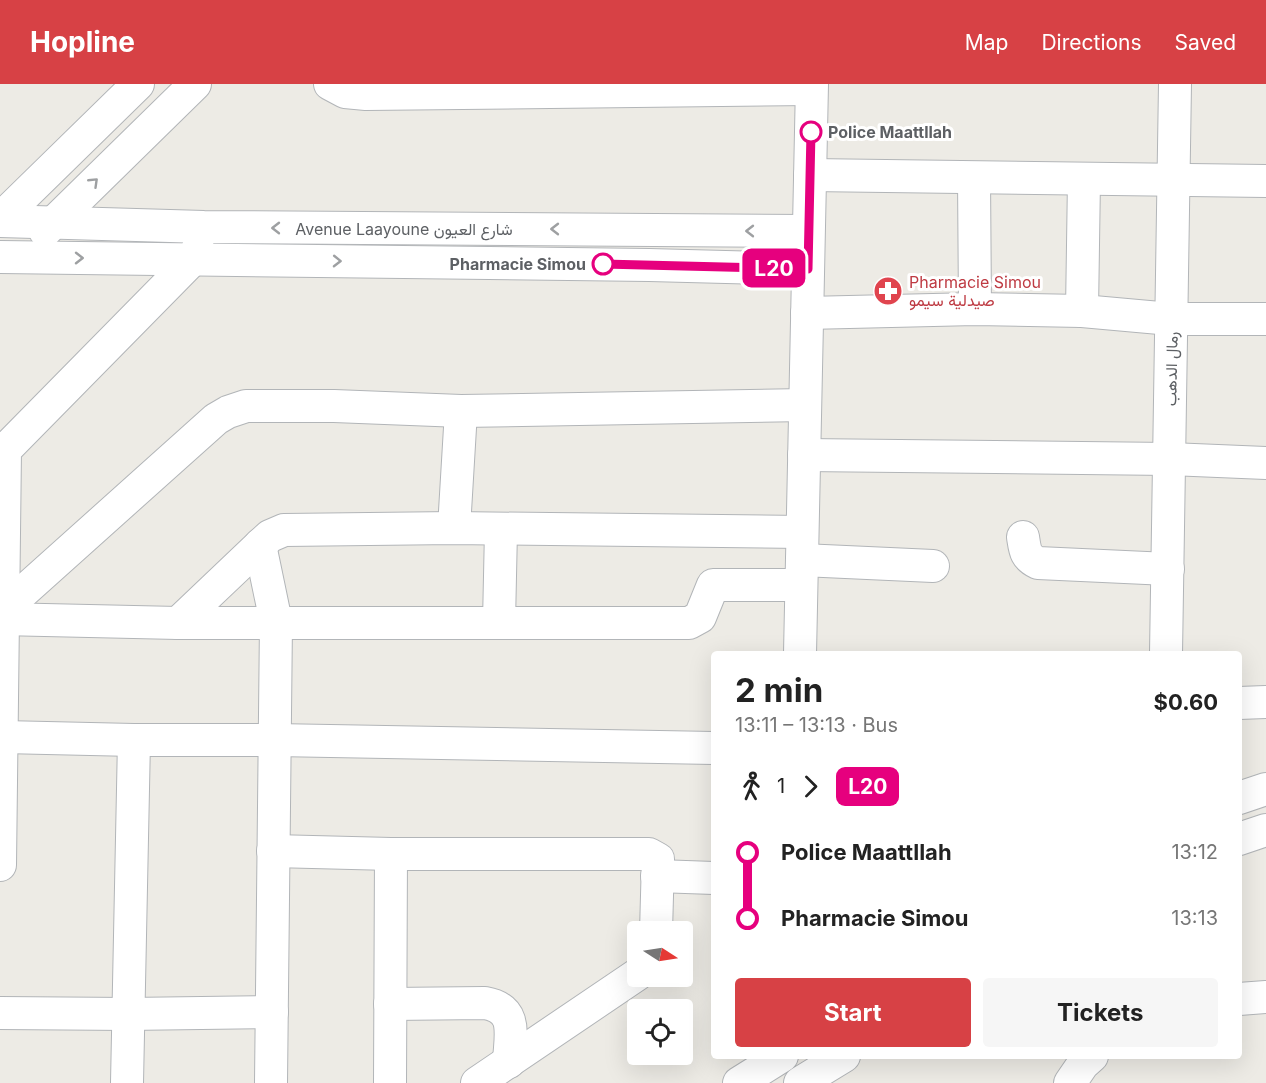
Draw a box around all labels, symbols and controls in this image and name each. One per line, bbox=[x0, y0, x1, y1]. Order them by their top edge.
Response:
text: Hopline bbox=[30, 25, 135, 59]
text: Map bbox=[965, 30, 1008, 55]
text: Directions bbox=[1041, 30, 1142, 55]
text: Saved bbox=[1175, 30, 1236, 55]
marker: Police Maattllah bbox=[800, 121, 822, 143]
place label: Police Maattllah bbox=[828, 122, 952, 142]
one-way arrow bbox=[88, 178, 98, 189]
street label: Avenue Laayoune شارع العيون bbox=[295, 219, 513, 241]
one-way arrow bbox=[271, 222, 280, 234]
one-way arrow bbox=[550, 223, 559, 236]
one-way arrow bbox=[745, 225, 754, 237]
line badge: L20 bbox=[740, 248, 808, 288]
one-way arrow bbox=[75, 252, 84, 264]
marker: Pharmacie Simou bbox=[592, 253, 614, 275]
place label: Pharmacie Simou bbox=[450, 254, 586, 274]
one-way arrow bbox=[333, 255, 342, 267]
text: L20 bbox=[754, 256, 794, 281]
place label: Pharmacie Simou صيدلية سيمو bbox=[909, 272, 1041, 311]
pharmacy icon: Pharmacie Simou صيدلية سيمو bbox=[872, 275, 904, 307]
street label: رمال الدهب bbox=[1160, 332, 1183, 406]
text: 2 min bbox=[735, 670, 823, 710]
text: $0.60 bbox=[1154, 689, 1218, 715]
text: 13:11 – 13:13 · Bus bbox=[735, 713, 898, 737]
icon: walk bbox=[735, 770, 768, 803]
icon: forward bbox=[794, 770, 827, 803]
text: 1 bbox=[777, 774, 785, 798]
text: L20 bbox=[848, 774, 887, 799]
text: Police Maattllah bbox=[781, 839, 952, 865]
text: 13:12 bbox=[1171, 840, 1218, 864]
text: Pharmacie Simou bbox=[781, 905, 969, 931]
text: 13:13 bbox=[1171, 906, 1218, 930]
north arrow bbox=[627, 921, 693, 987]
map controls bbox=[627, 921, 693, 1065]
button: Start bbox=[735, 978, 971, 1047]
button: Tickets bbox=[983, 978, 1218, 1047]
button: locate bbox=[627, 999, 693, 1065]

